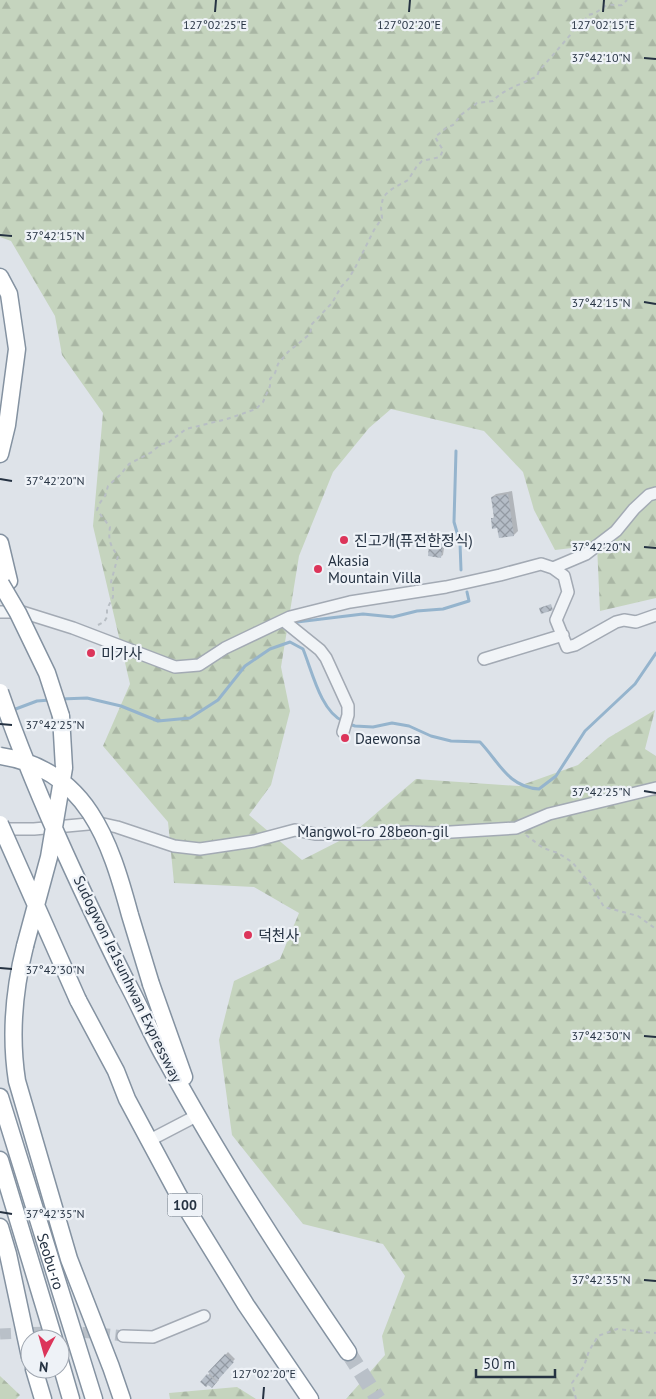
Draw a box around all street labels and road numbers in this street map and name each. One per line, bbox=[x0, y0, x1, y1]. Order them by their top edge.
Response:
street label: Mangwol-ro 28beon-gil bbox=[297, 822, 449, 841]
street label: Sudogwon Je1sunhwan Expressway bbox=[70, 873, 186, 1085]
road number: 100 bbox=[168, 1194, 202, 1216]
street label: Seobu-ro bbox=[33, 1231, 69, 1292]

